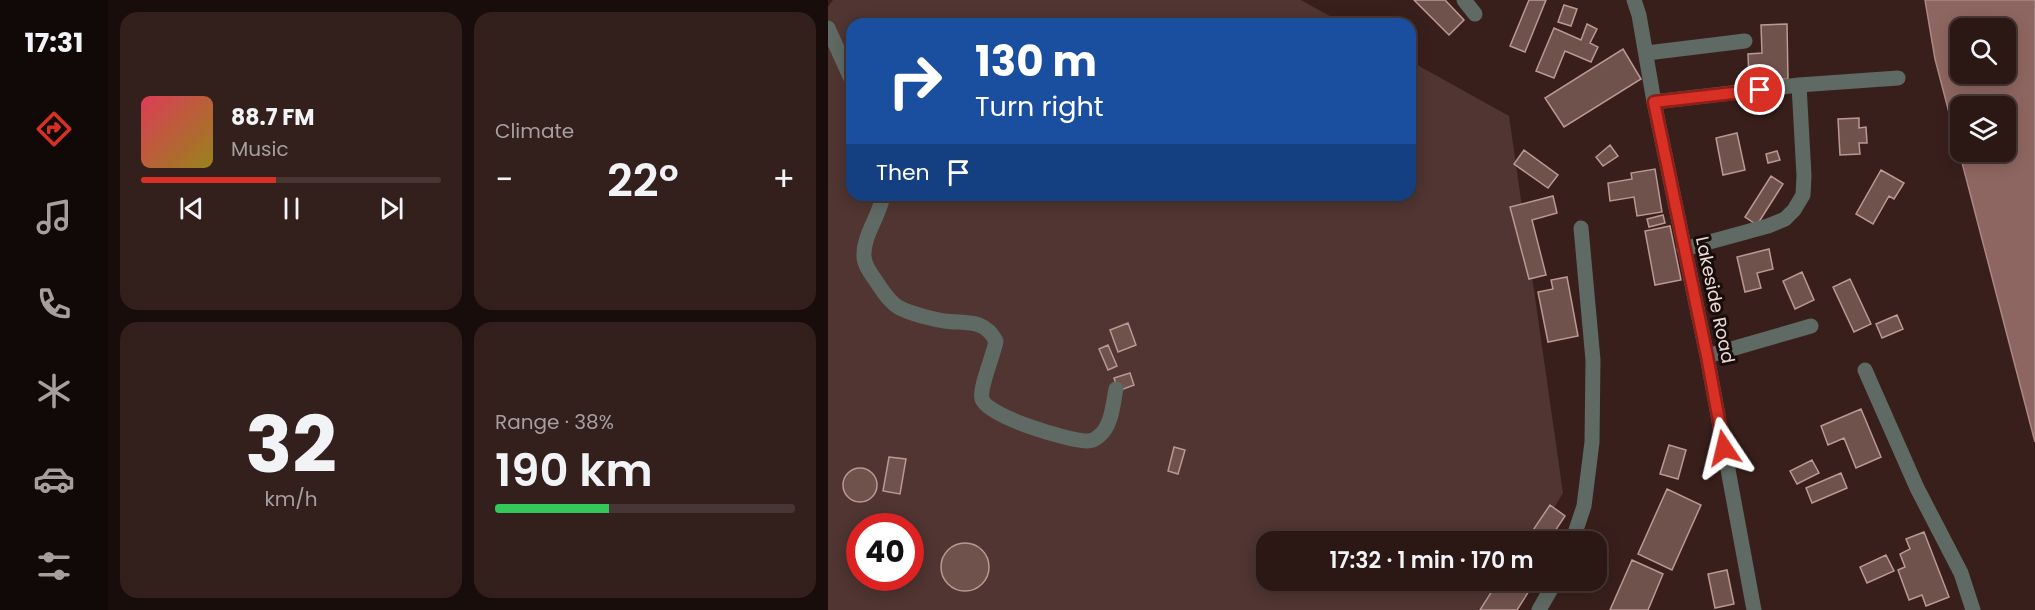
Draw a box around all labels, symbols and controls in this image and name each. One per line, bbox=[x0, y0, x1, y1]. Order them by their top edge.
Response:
map controls bbox=[1950, 18, 2016, 162]
button: search bbox=[1950, 18, 2016, 84]
text: 17:31 bbox=[25, 24, 83, 61]
text: 130 m bbox=[975, 32, 1097, 91]
icon: right bbox=[876, 42, 954, 120]
pin bbox=[1734, 64, 1785, 115]
icon: arrive bbox=[1743, 73, 1776, 106]
text: Turn right bbox=[975, 88, 1104, 125]
button: layers bbox=[1950, 96, 2016, 162]
text: 88.7 FM bbox=[231, 102, 314, 133]
icon: directions bbox=[33, 108, 75, 150]
text: Climate bbox=[495, 117, 574, 145]
text: Music bbox=[231, 135, 289, 163]
text: 22° bbox=[607, 149, 679, 212]
text: − bbox=[495, 156, 513, 203]
text: + bbox=[772, 156, 795, 203]
icon: arrive bbox=[942, 156, 975, 189]
text: Then bbox=[876, 157, 930, 188]
icon: previous bbox=[175, 192, 208, 225]
icon: pause bbox=[275, 192, 308, 225]
icon: next bbox=[375, 192, 408, 225]
icon: music bbox=[33, 196, 75, 238]
street label: Lakeside Road bbox=[1690, 234, 1741, 366]
icon: phone bbox=[33, 283, 75, 325]
icon: climate bbox=[33, 370, 75, 412]
text: 32 bbox=[245, 390, 337, 499]
text: Range · 38% bbox=[495, 408, 614, 436]
position arrow bbox=[1692, 416, 1756, 480]
text: 190 km bbox=[495, 439, 653, 502]
icon: car bbox=[33, 458, 75, 500]
text: km/h bbox=[264, 485, 318, 513]
speed limit sign: 40 bbox=[846, 513, 924, 591]
icon: filters bbox=[33, 545, 75, 587]
text: 17:32 · 1 min · 170 m bbox=[1330, 545, 1533, 576]

